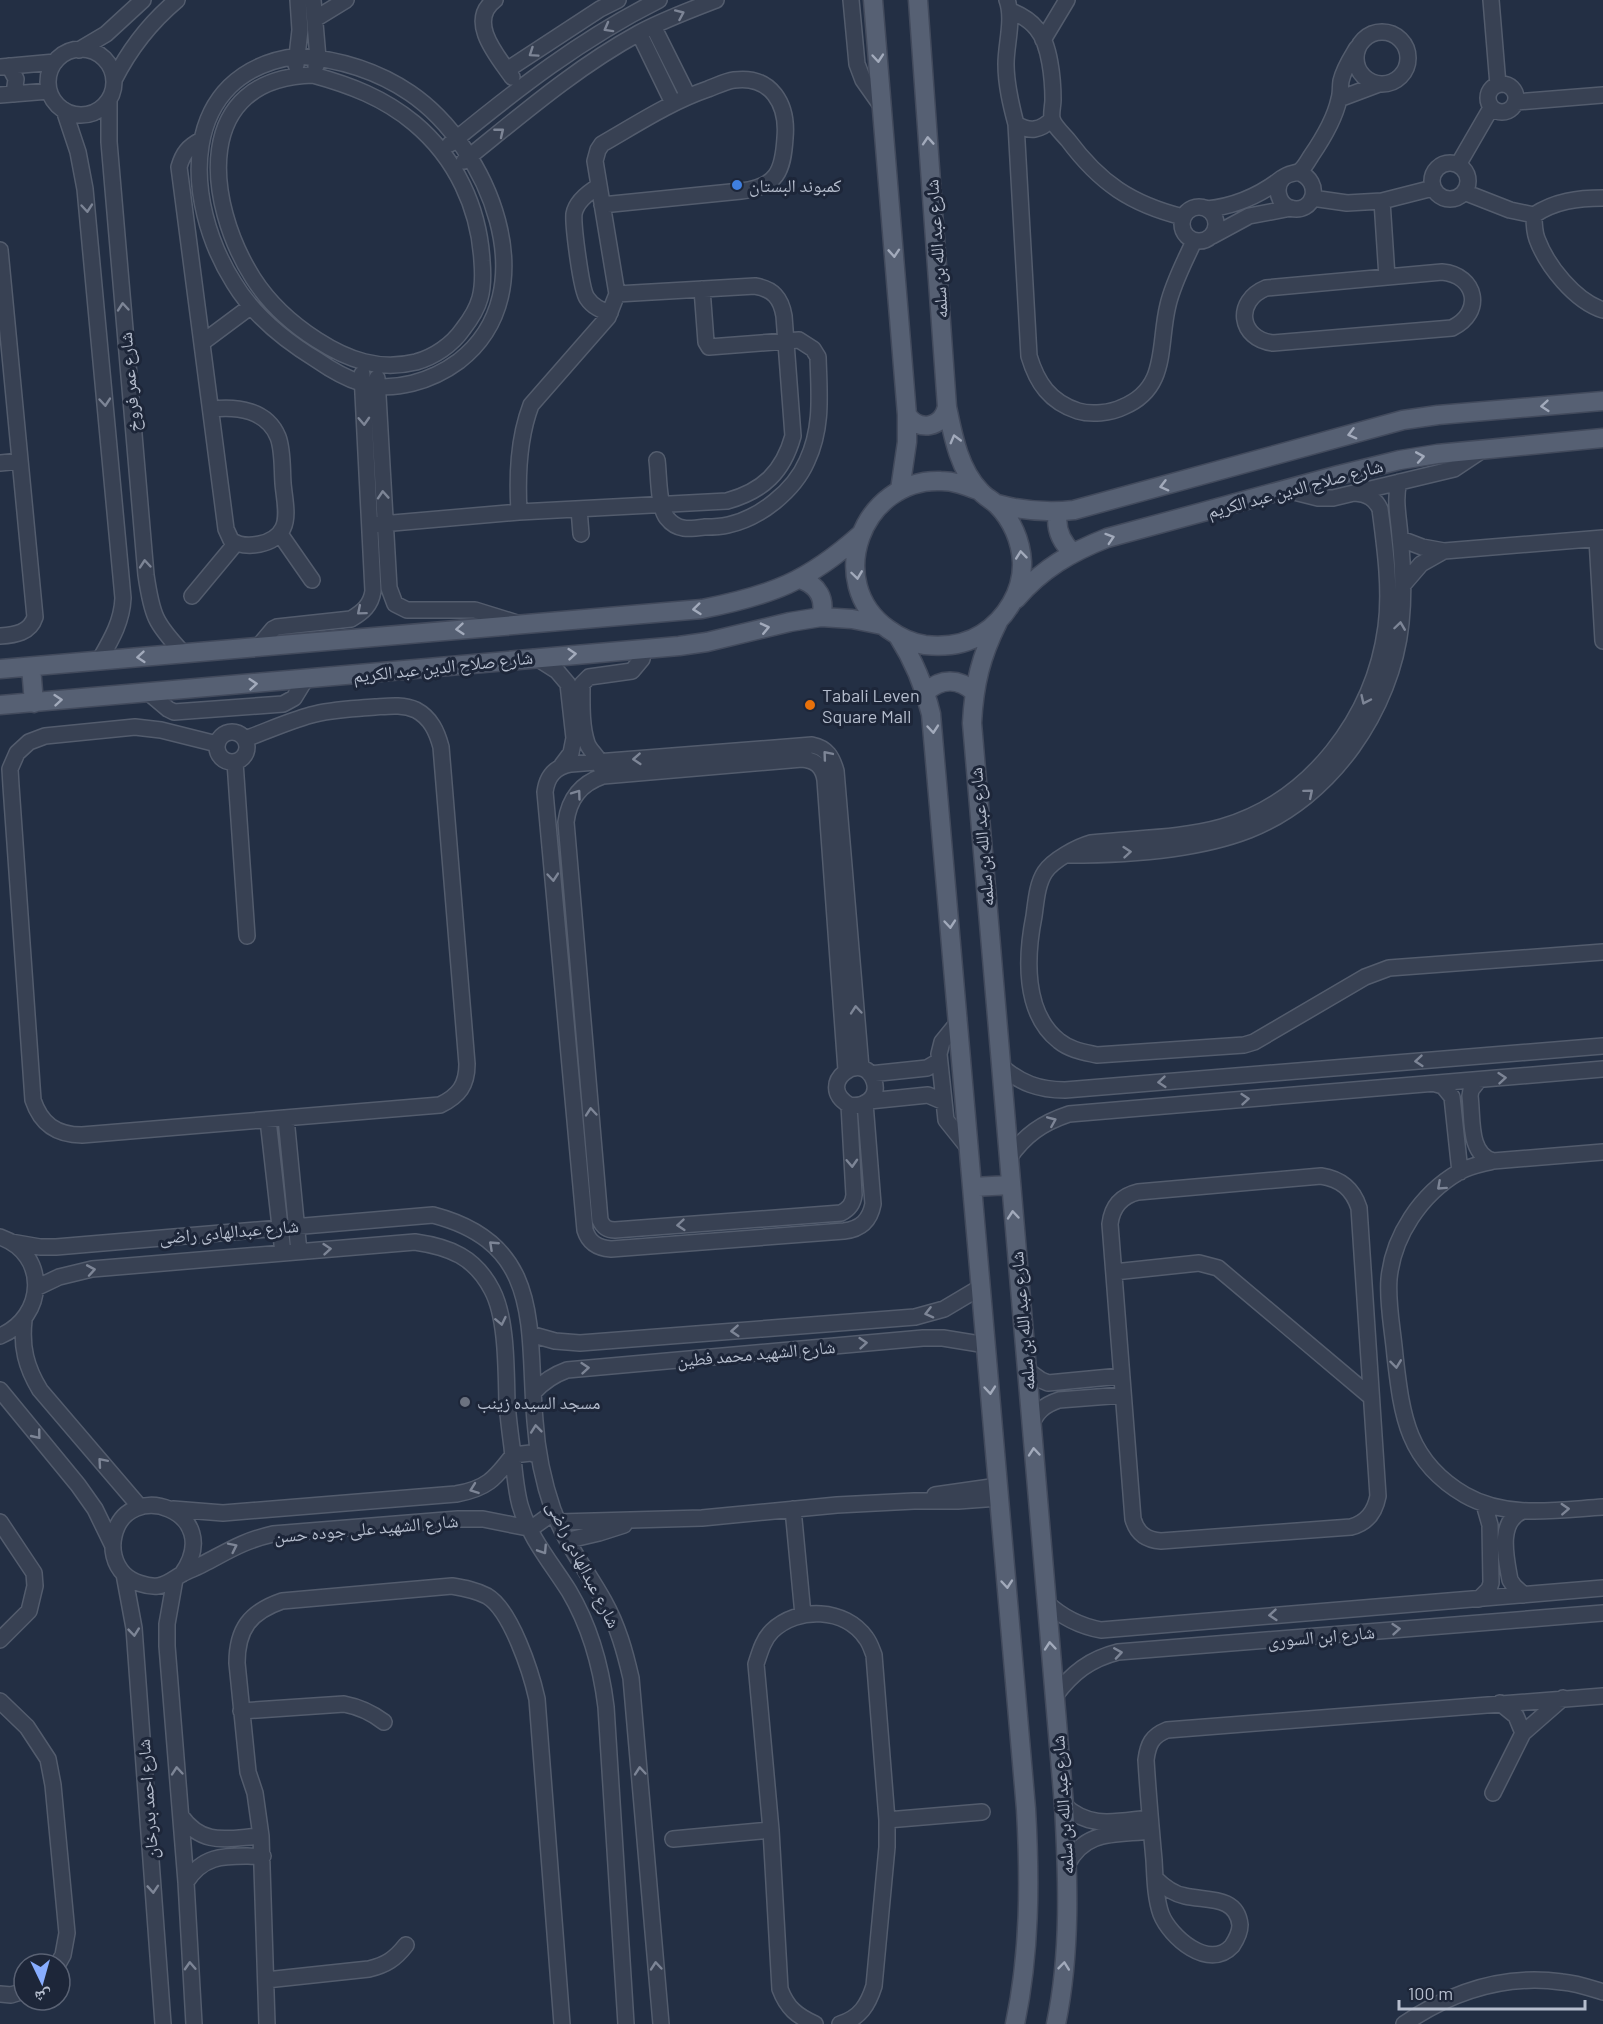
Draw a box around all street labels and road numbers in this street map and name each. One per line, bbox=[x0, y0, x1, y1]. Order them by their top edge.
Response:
street label: شارع عبد الله بن سلمه bbox=[920, 179, 953, 319]
street label: شارع عمر فروخ bbox=[114, 331, 146, 433]
street label: شارع صلاح الدين عبد الكريم bbox=[1205, 454, 1386, 524]
street label: شارع صلاح الدين عبد الكريم bbox=[352, 646, 534, 688]
street label: شارع عبد الله بن سلمه bbox=[964, 766, 999, 907]
street label: شارع عبدالهادى راضى bbox=[158, 1214, 300, 1249]
street label: شارع عبد الله بن سلمه bbox=[1005, 1250, 1040, 1391]
street label: شارع الشهيد محمد فطين bbox=[676, 1335, 836, 1372]
street label: شارع عبدالهادى راضى bbox=[541, 1497, 626, 1632]
street label: شارع الشهيد على جوده حسن bbox=[273, 1509, 459, 1548]
street label: شارع ابن السورى bbox=[1266, 1620, 1376, 1653]
street label: شارع عبد الله بن سلمه bbox=[1046, 1735, 1079, 1875]
street label: شارع احمد بدرخان bbox=[132, 1738, 163, 1860]

